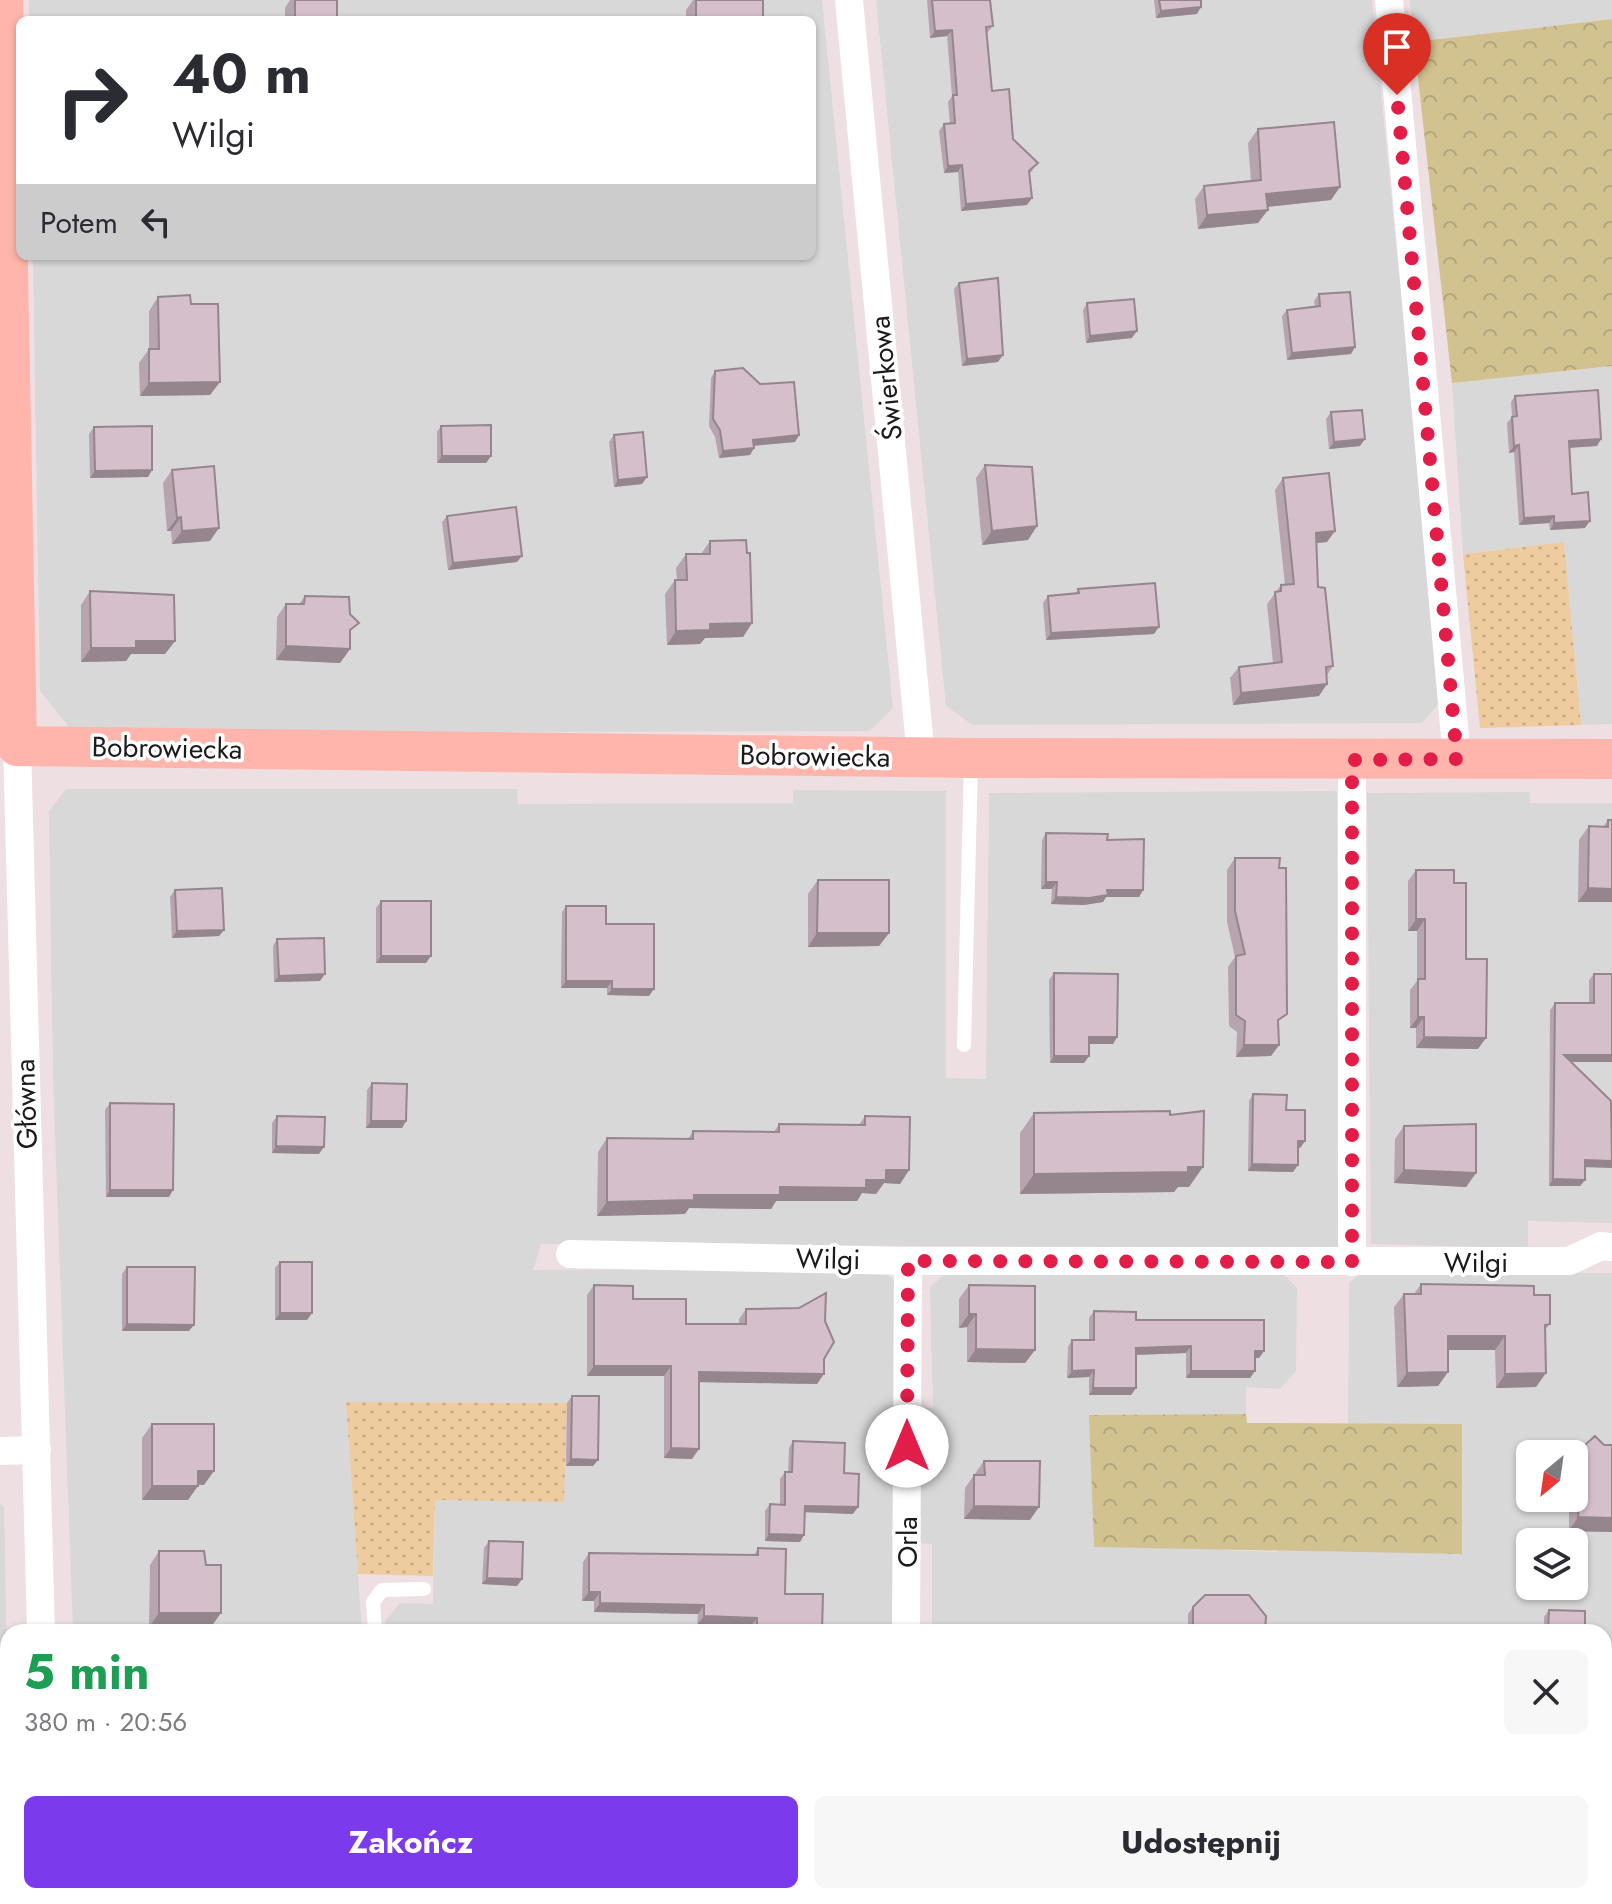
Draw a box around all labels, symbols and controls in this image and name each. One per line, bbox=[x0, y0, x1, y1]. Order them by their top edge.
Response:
pin bbox=[1363, 13, 1431, 95]
icon: arrive bbox=[1375, 25, 1419, 69]
text: 40 m bbox=[172, 33, 311, 114]
icon: right bbox=[40, 48, 144, 152]
text: Wilgi bbox=[172, 108, 255, 160]
icon: left bbox=[134, 200, 178, 244]
text: Potem bbox=[40, 201, 118, 244]
street label: Świerkowa bbox=[859, 314, 913, 442]
street label: Bobrowiecka bbox=[91, 726, 243, 770]
street label: Bobrowiecka bbox=[739, 734, 891, 778]
street label: Główna bbox=[4, 1058, 48, 1150]
street label: Wilgi bbox=[795, 1238, 861, 1280]
street label: Wilgi bbox=[1444, 1242, 1508, 1283]
position arrow bbox=[865, 1404, 949, 1488]
north arrow bbox=[1516, 1440, 1588, 1512]
map controls bbox=[1516, 1440, 1588, 1600]
street label: Orla bbox=[887, 1516, 928, 1568]
button: layers bbox=[1516, 1528, 1588, 1600]
text: 5 min bbox=[24, 1638, 150, 1707]
button: close bbox=[1504, 1650, 1588, 1734]
text: 380 m · 20:56 bbox=[24, 1703, 187, 1741]
button: Zakończ bbox=[24, 1796, 798, 1888]
button: Udostępnij bbox=[814, 1796, 1588, 1888]

